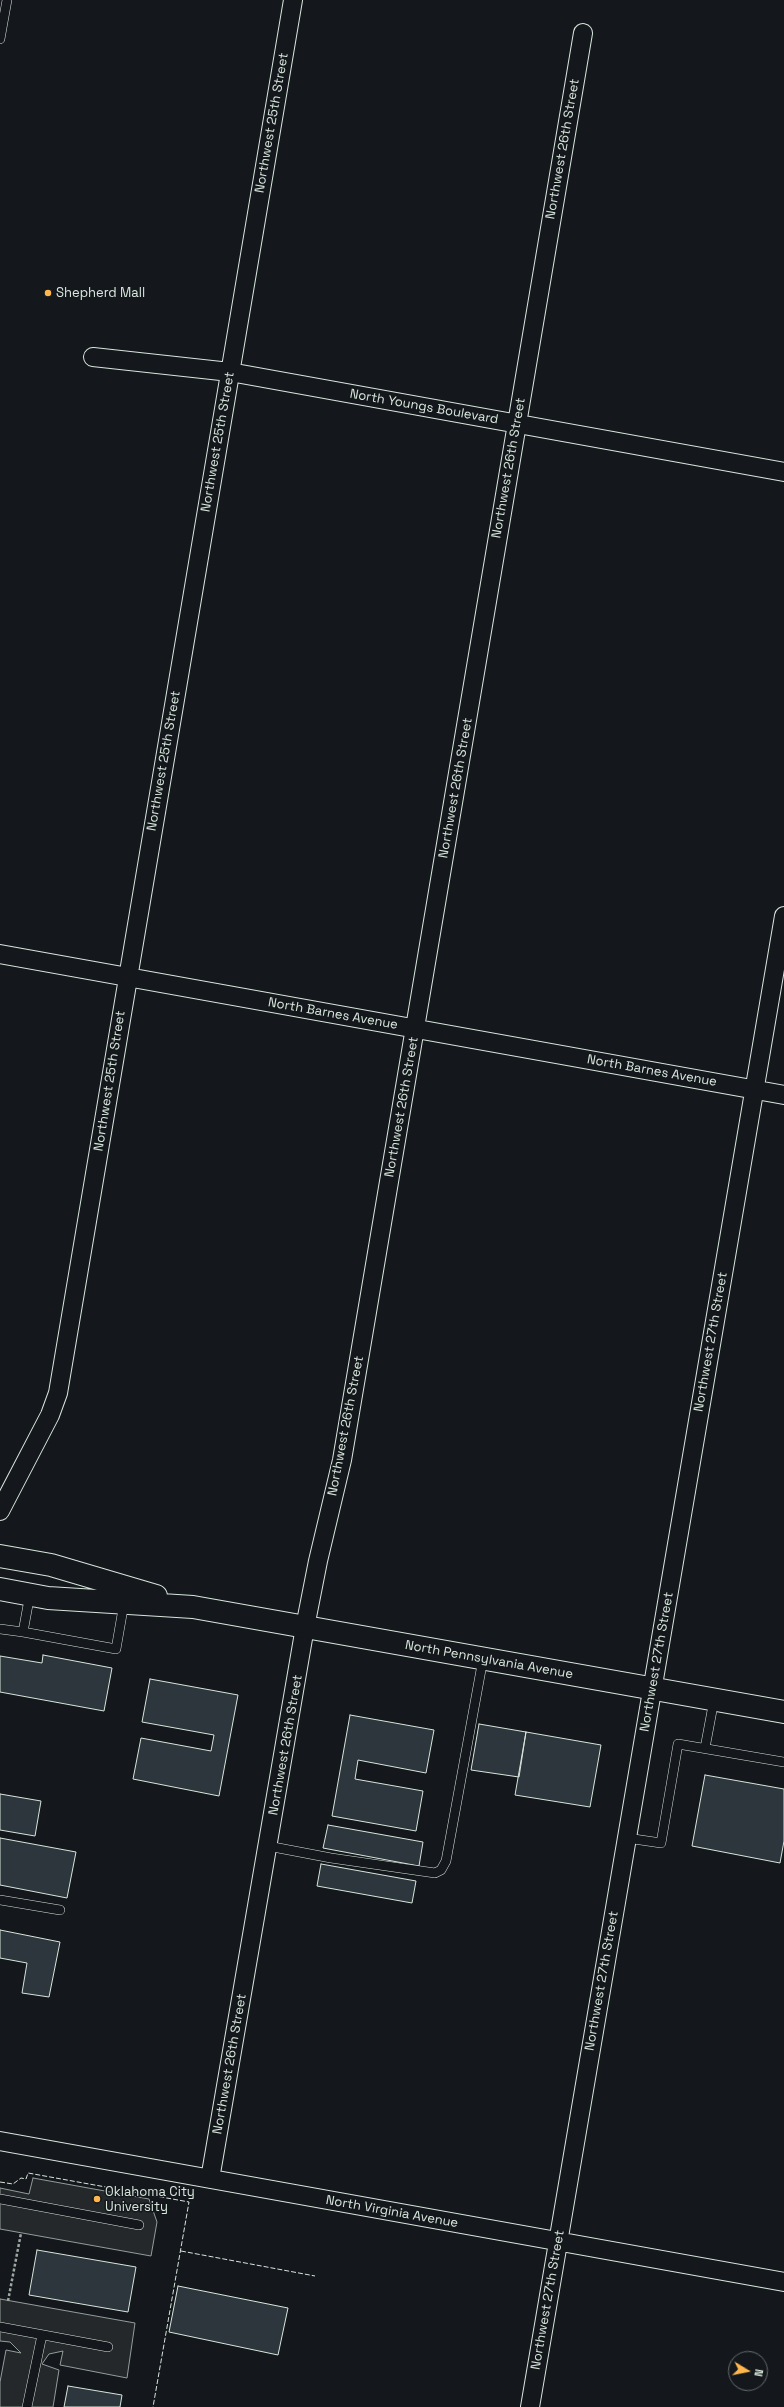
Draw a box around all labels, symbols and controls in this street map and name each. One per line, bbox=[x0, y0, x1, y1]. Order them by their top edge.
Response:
street label: Northwest 25th Street bbox=[252, 52, 292, 194]
street label: Northwest 26th Street bbox=[543, 78, 583, 220]
place label: Shepherd Mall bbox=[56, 285, 145, 301]
marker: Shepherd Mall bbox=[43, 288, 53, 298]
street label: Northwest 25th Street bbox=[198, 371, 238, 513]
street label: North Youngs Boulevard bbox=[348, 386, 500, 428]
street label: Northwest 26th Street bbox=[489, 397, 529, 539]
street label: Northwest 25th Street bbox=[144, 690, 184, 832]
street label: Northwest 26th Street bbox=[436, 717, 476, 859]
street label: North Barnes Avenue bbox=[267, 995, 399, 1033]
street label: Northwest 25th Street bbox=[91, 1010, 129, 1152]
street label: Northwest 26th Street bbox=[382, 1036, 422, 1178]
street label: North Barnes Avenue bbox=[586, 1052, 718, 1090]
street label: Northwest 27th Street bbox=[691, 1271, 731, 1413]
street label: Northwest 26th Street bbox=[325, 1355, 367, 1497]
street label: Northwest 27th Street bbox=[637, 1591, 677, 1733]
street label: North Pennsylvania Avenue bbox=[404, 1638, 574, 1682]
street label: Northwest 26th Street bbox=[266, 1674, 306, 1816]
street label: Northwest 27th Street bbox=[582, 1910, 622, 2052]
street label: Northwest 26th Street bbox=[210, 1993, 250, 2135]
place label: Oklahoma City University bbox=[105, 2184, 195, 2215]
street label: North Virginia Avenue bbox=[325, 2193, 459, 2231]
marker: Oklahoma City University bbox=[92, 2194, 102, 2204]
street label: Northwest 27th Street bbox=[528, 2229, 568, 2371]
north arrow bbox=[728, 2351, 768, 2391]
text: N bbox=[751, 2368, 766, 2378]

